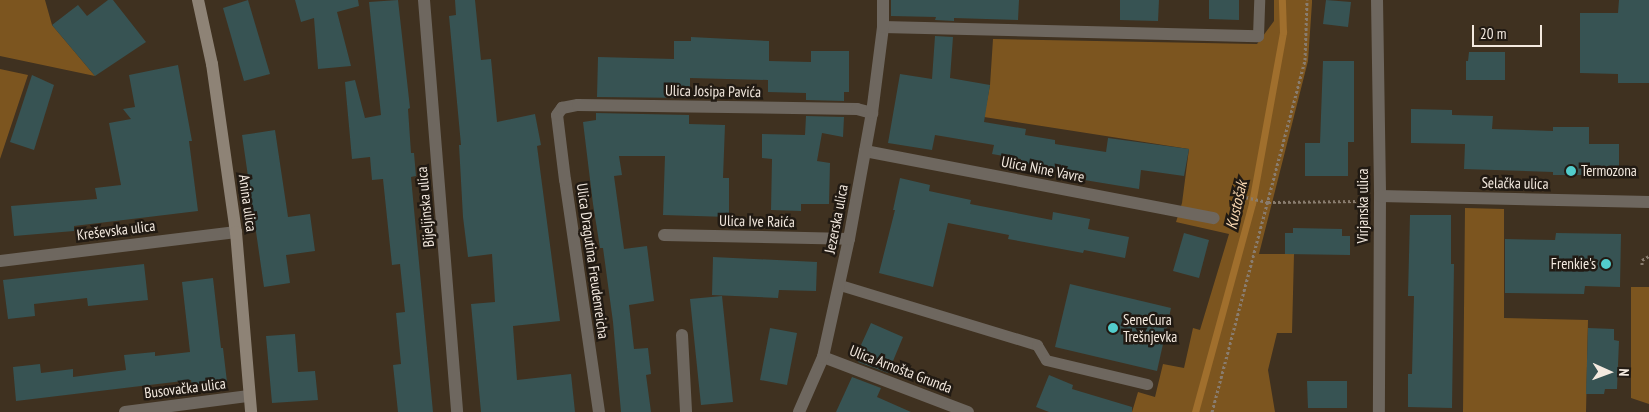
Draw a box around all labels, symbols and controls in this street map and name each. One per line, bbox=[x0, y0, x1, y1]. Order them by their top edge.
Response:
scale bar bbox=[1474, 15, 1544, 47]
text: 20 m bbox=[1480, 24, 1506, 43]
street label: Ulica Josipa Pavića bbox=[665, 81, 761, 101]
street label: Ulica Nine Vavre bbox=[1000, 152, 1086, 186]
place label: Termozona bbox=[1581, 162, 1637, 180]
marker: Termozona bbox=[1565, 165, 1577, 177]
street label: Bijeljinska ulica bbox=[413, 166, 437, 248]
street label: Virjanska ulica bbox=[1354, 169, 1372, 243]
street label: Anina ulica bbox=[235, 173, 261, 233]
street label: Selačka ulica bbox=[1481, 173, 1549, 193]
water label: Kustošak bbox=[1221, 179, 1251, 231]
street label: Ulica Dragutina Freudenreicha bbox=[573, 182, 613, 340]
street label: Jezerska ulica bbox=[820, 183, 852, 255]
street label: Ulica Ive Raića bbox=[719, 211, 795, 231]
street label: Kreševska ulica bbox=[76, 216, 156, 244]
place label: Frenkie's bbox=[1551, 255, 1596, 273]
marker: Frenkie's bbox=[1600, 258, 1612, 270]
place label: SeneCura Trešnjevka bbox=[1123, 310, 1177, 345]
marker: SeneCura Trešnjevka bbox=[1107, 322, 1119, 334]
street label: Ulica Arnošta Grunda bbox=[847, 341, 955, 397]
north arrow bbox=[1584, 347, 1634, 397]
text: N bbox=[1615, 368, 1633, 377]
street label: Busovačka ulica bbox=[143, 374, 227, 402]

